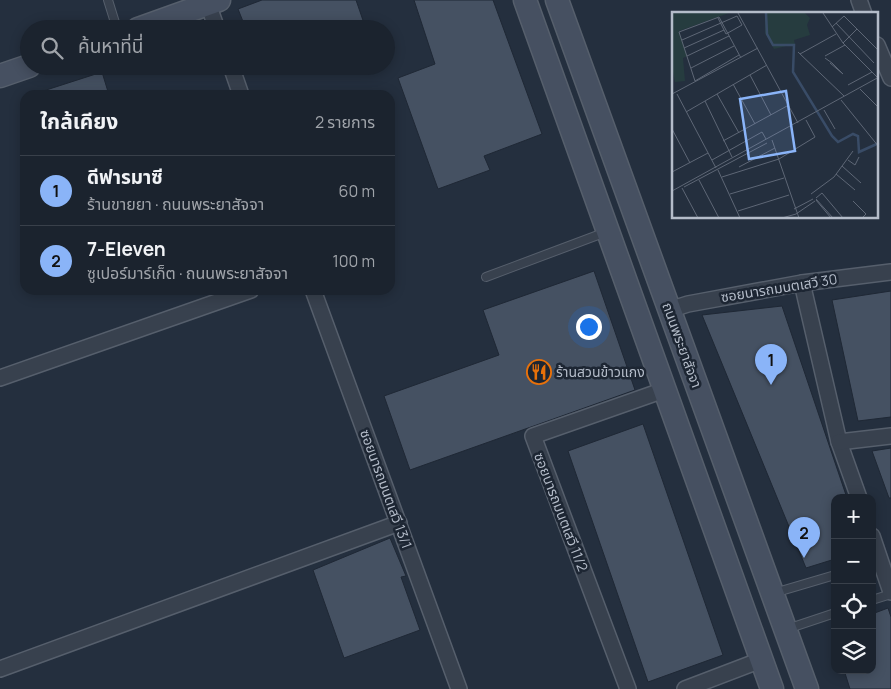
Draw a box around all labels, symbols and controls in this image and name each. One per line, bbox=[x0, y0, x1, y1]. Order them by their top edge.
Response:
inset map bbox=[672, 12, 878, 219]
search box bbox=[20, 20, 395, 75]
text: ค้นหาที่นี่ bbox=[78, 33, 143, 59]
icon: search bbox=[38, 34, 66, 62]
text: ใกล้เคียง bbox=[40, 107, 118, 135]
text: 2 รายการ bbox=[315, 111, 375, 133]
text: ดีฟารมาซี bbox=[87, 164, 163, 190]
text: 1 bbox=[52, 180, 60, 202]
text: 60 m bbox=[339, 180, 375, 202]
text: ร้านขายยา · ถนนพระยาสัจจา bbox=[87, 193, 264, 215]
text: 7-Eleven bbox=[87, 236, 166, 262]
text: 2 bbox=[51, 250, 61, 272]
text: 100 m bbox=[332, 250, 375, 272]
text: ซูเปอร์มาร์เก็ต · ถนนพระยาสัจจา bbox=[87, 262, 288, 284]
street label: ซอยนารถมนตเสวี 30 bbox=[719, 269, 839, 306]
street label: ถนนพระยาสัจจา bbox=[658, 300, 707, 390]
your location bbox=[576, 314, 602, 340]
pin: 1 bbox=[755, 344, 787, 385]
restaurant icon: ร้านสวนข้าวแกง bbox=[526, 359, 552, 385]
place label: ร้านสวนข้าวแกง bbox=[556, 362, 645, 381]
street label: ซอยนารถมนตเสวี 13/1 bbox=[356, 427, 417, 551]
street label: ซอยนารถมนตเสวี 11/2 bbox=[530, 450, 593, 574]
map controls bbox=[831, 494, 876, 674]
button: + bbox=[831, 494, 876, 539]
pin: 2 bbox=[788, 517, 820, 558]
button: − bbox=[831, 539, 876, 584]
button: locate bbox=[831, 584, 876, 629]
button: layers bbox=[831, 629, 876, 674]

